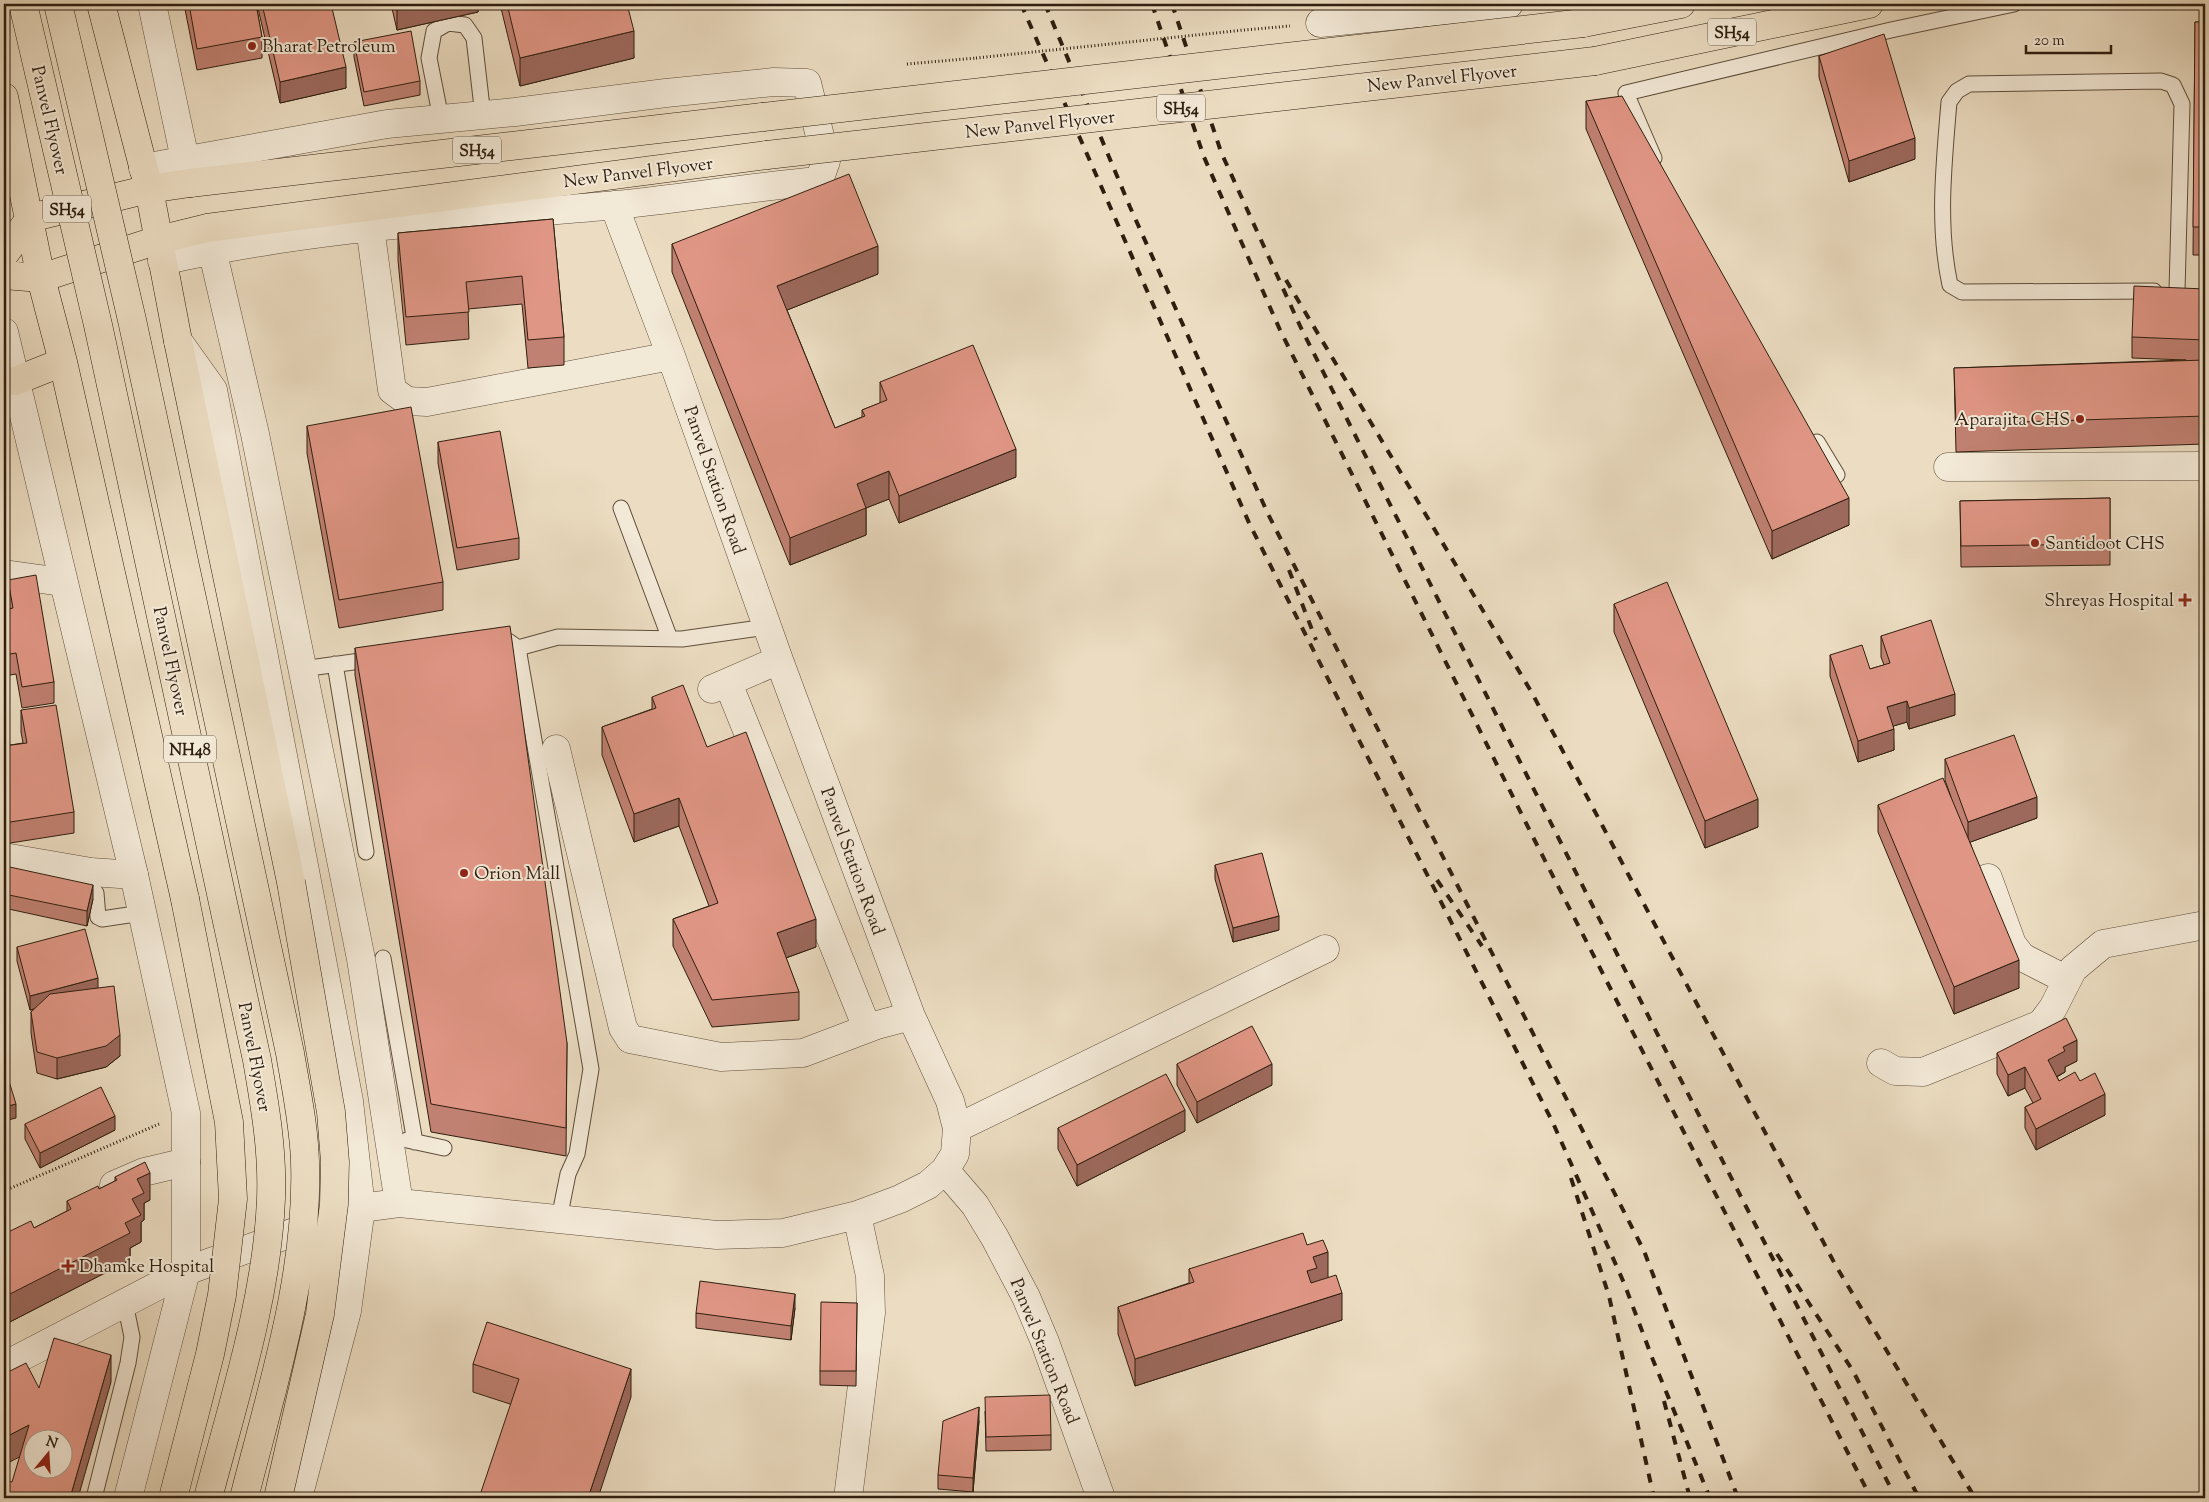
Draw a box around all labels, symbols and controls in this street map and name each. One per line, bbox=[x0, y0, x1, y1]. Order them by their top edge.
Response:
road number: SH54 bbox=[1708, 18, 1756, 46]
scale bar bbox=[2026, 22, 2112, 54]
text: 20 m bbox=[2034, 31, 2065, 52]
place label: Bharat Petroleum bbox=[262, 35, 396, 61]
marker: Bharat Petroleum bbox=[246, 40, 258, 52]
street label: New Panvel Flyover bbox=[1366, 59, 1519, 101]
street label: Panvel Flyover bbox=[23, 63, 73, 178]
road number: SH54 bbox=[1157, 95, 1205, 122]
street label: New Panvel Flyover bbox=[964, 105, 1117, 147]
road number: SH54 bbox=[453, 136, 501, 164]
street label: New Panvel Flyover bbox=[562, 152, 715, 196]
road number: SH54 bbox=[43, 195, 91, 222]
street label: Panvel Station Road bbox=[676, 403, 751, 558]
place label: Aparajita CHS bbox=[1955, 408, 2070, 434]
marker: Aparajita CHS bbox=[2074, 413, 2086, 425]
place label: Santidoot CHS bbox=[2045, 532, 2165, 558]
marker: Santidoot CHS bbox=[2029, 537, 2041, 549]
place label: Shreyas Hospital bbox=[2044, 589, 2174, 615]
marker: Shreyas Hospital bbox=[2178, 593, 2192, 607]
street label: Panvel Flyover bbox=[145, 604, 193, 719]
road number: NH48 bbox=[164, 736, 216, 762]
street label: Panvel Station Road bbox=[812, 784, 890, 939]
place label: Orion Mall bbox=[474, 862, 560, 888]
marker: Orion Mall bbox=[458, 867, 470, 879]
street label: Panvel Flyover bbox=[230, 1000, 276, 1115]
place label: Dhamke Hospital bbox=[79, 1255, 214, 1281]
marker: Dhamke Hospital bbox=[61, 1259, 75, 1273]
street label: Panvel Station Road bbox=[1002, 1275, 1084, 1429]
north arrow bbox=[22, 1430, 72, 1480]
text: N bbox=[43, 1432, 60, 1455]

